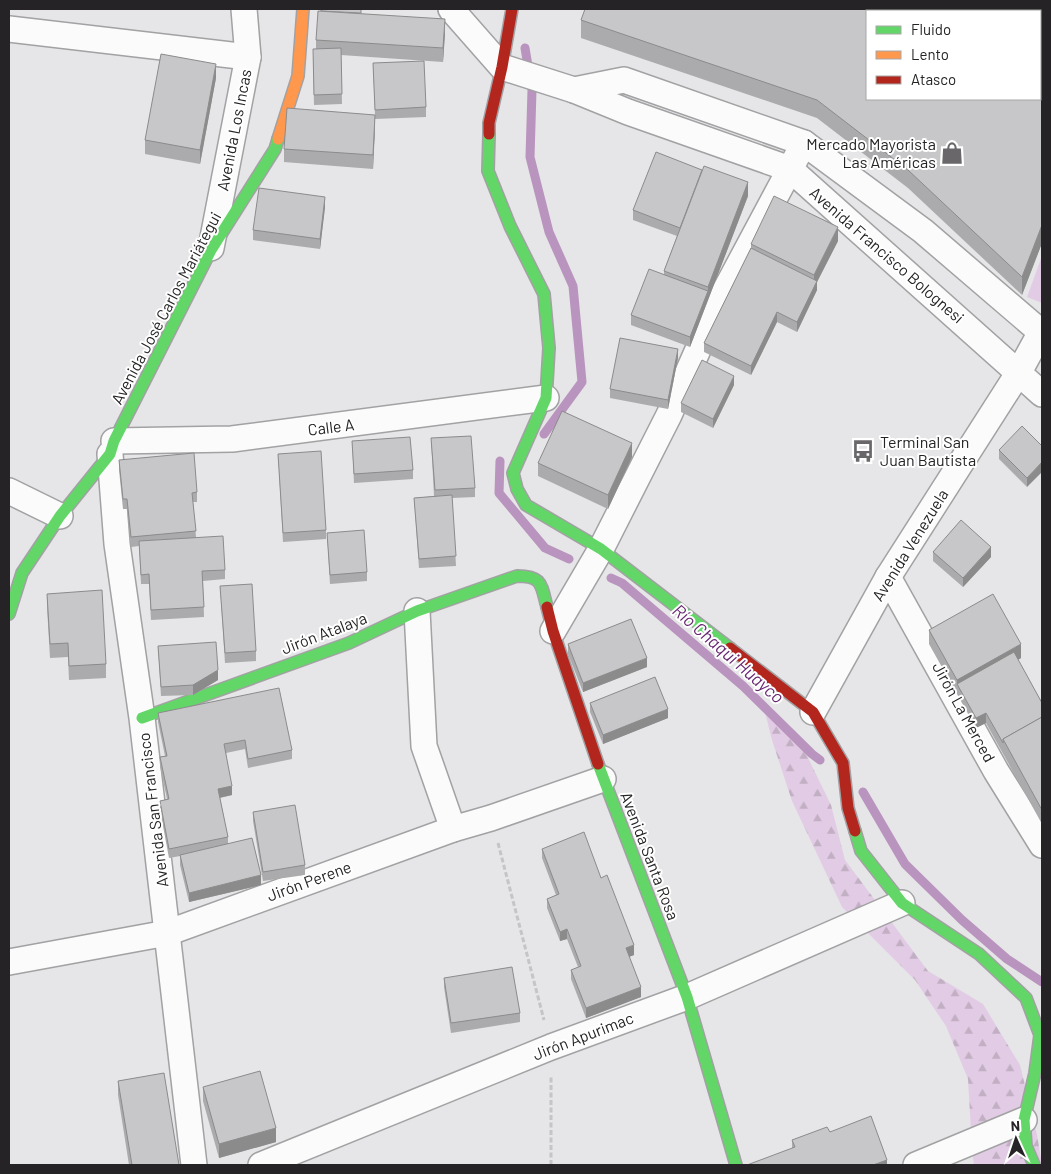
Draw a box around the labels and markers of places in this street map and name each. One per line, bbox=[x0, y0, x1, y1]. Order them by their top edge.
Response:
place label: Mercado Mayorista Las Américas bbox=[806, 134, 936, 171]
shop icon: Mercado Mayorista Las Américas bbox=[939, 140, 965, 166]
place label: Terminal San Juan Bautista bbox=[880, 432, 976, 469]
bus stop icon: Terminal San Juan Bautista bbox=[850, 438, 876, 464]

